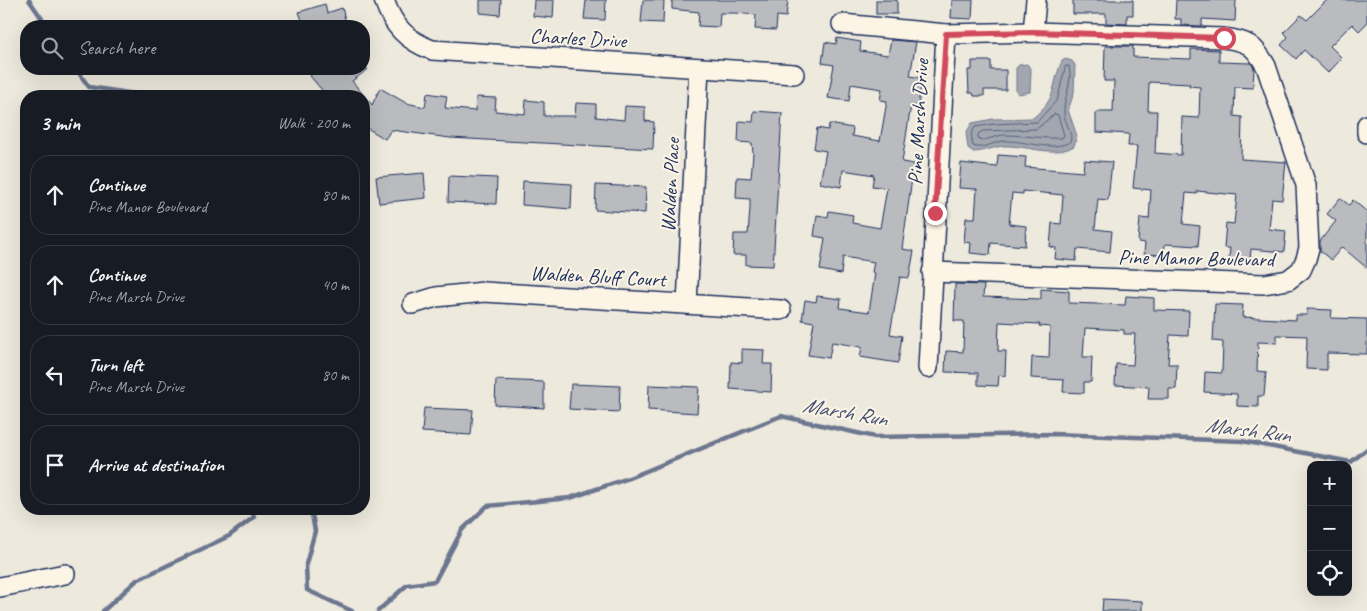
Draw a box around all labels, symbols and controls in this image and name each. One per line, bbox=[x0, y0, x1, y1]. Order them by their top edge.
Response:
search box bbox=[20, 20, 370, 75]
street label: Charles Drive bbox=[529, 22, 629, 54]
route start bbox=[1213, 27, 1236, 50]
icon: search bbox=[38, 34, 66, 62]
text: Search here bbox=[78, 36, 155, 60]
street label: Pine Marsh Drive bbox=[902, 57, 934, 186]
text: 3 min bbox=[40, 110, 80, 136]
text: Walk · 200 m bbox=[278, 113, 350, 133]
street label: Walden Place bbox=[655, 135, 686, 232]
text: Continue bbox=[88, 173, 145, 197]
icon: ahead bbox=[41, 181, 69, 209]
text: 80 m bbox=[322, 185, 349, 205]
text: Pine Manor Boulevard bbox=[88, 197, 207, 217]
route end bbox=[924, 202, 947, 225]
street label: Pine Manor Boulevard bbox=[1118, 244, 1278, 272]
street label: Walden Bluff Court bbox=[530, 259, 668, 293]
text: Continue bbox=[88, 263, 145, 287]
icon: ahead bbox=[41, 271, 69, 299]
text: 40 m bbox=[322, 275, 349, 295]
text: Pine Marsh Drive bbox=[88, 287, 184, 307]
text: Turn left bbox=[88, 353, 143, 377]
icon: left bbox=[41, 361, 69, 389]
text: 80 m bbox=[322, 365, 349, 385]
text: Pine Marsh Drive bbox=[88, 377, 184, 397]
water label: Marsh Run bbox=[800, 391, 891, 434]
water label: Marsh Run bbox=[1204, 411, 1294, 449]
icon: arrive bbox=[41, 451, 69, 479]
text: Arrive at destination bbox=[88, 453, 224, 477]
map controls bbox=[1307, 461, 1352, 596]
button: + bbox=[1307, 461, 1352, 506]
button: − bbox=[1307, 506, 1352, 551]
button: locate bbox=[1307, 551, 1352, 596]

